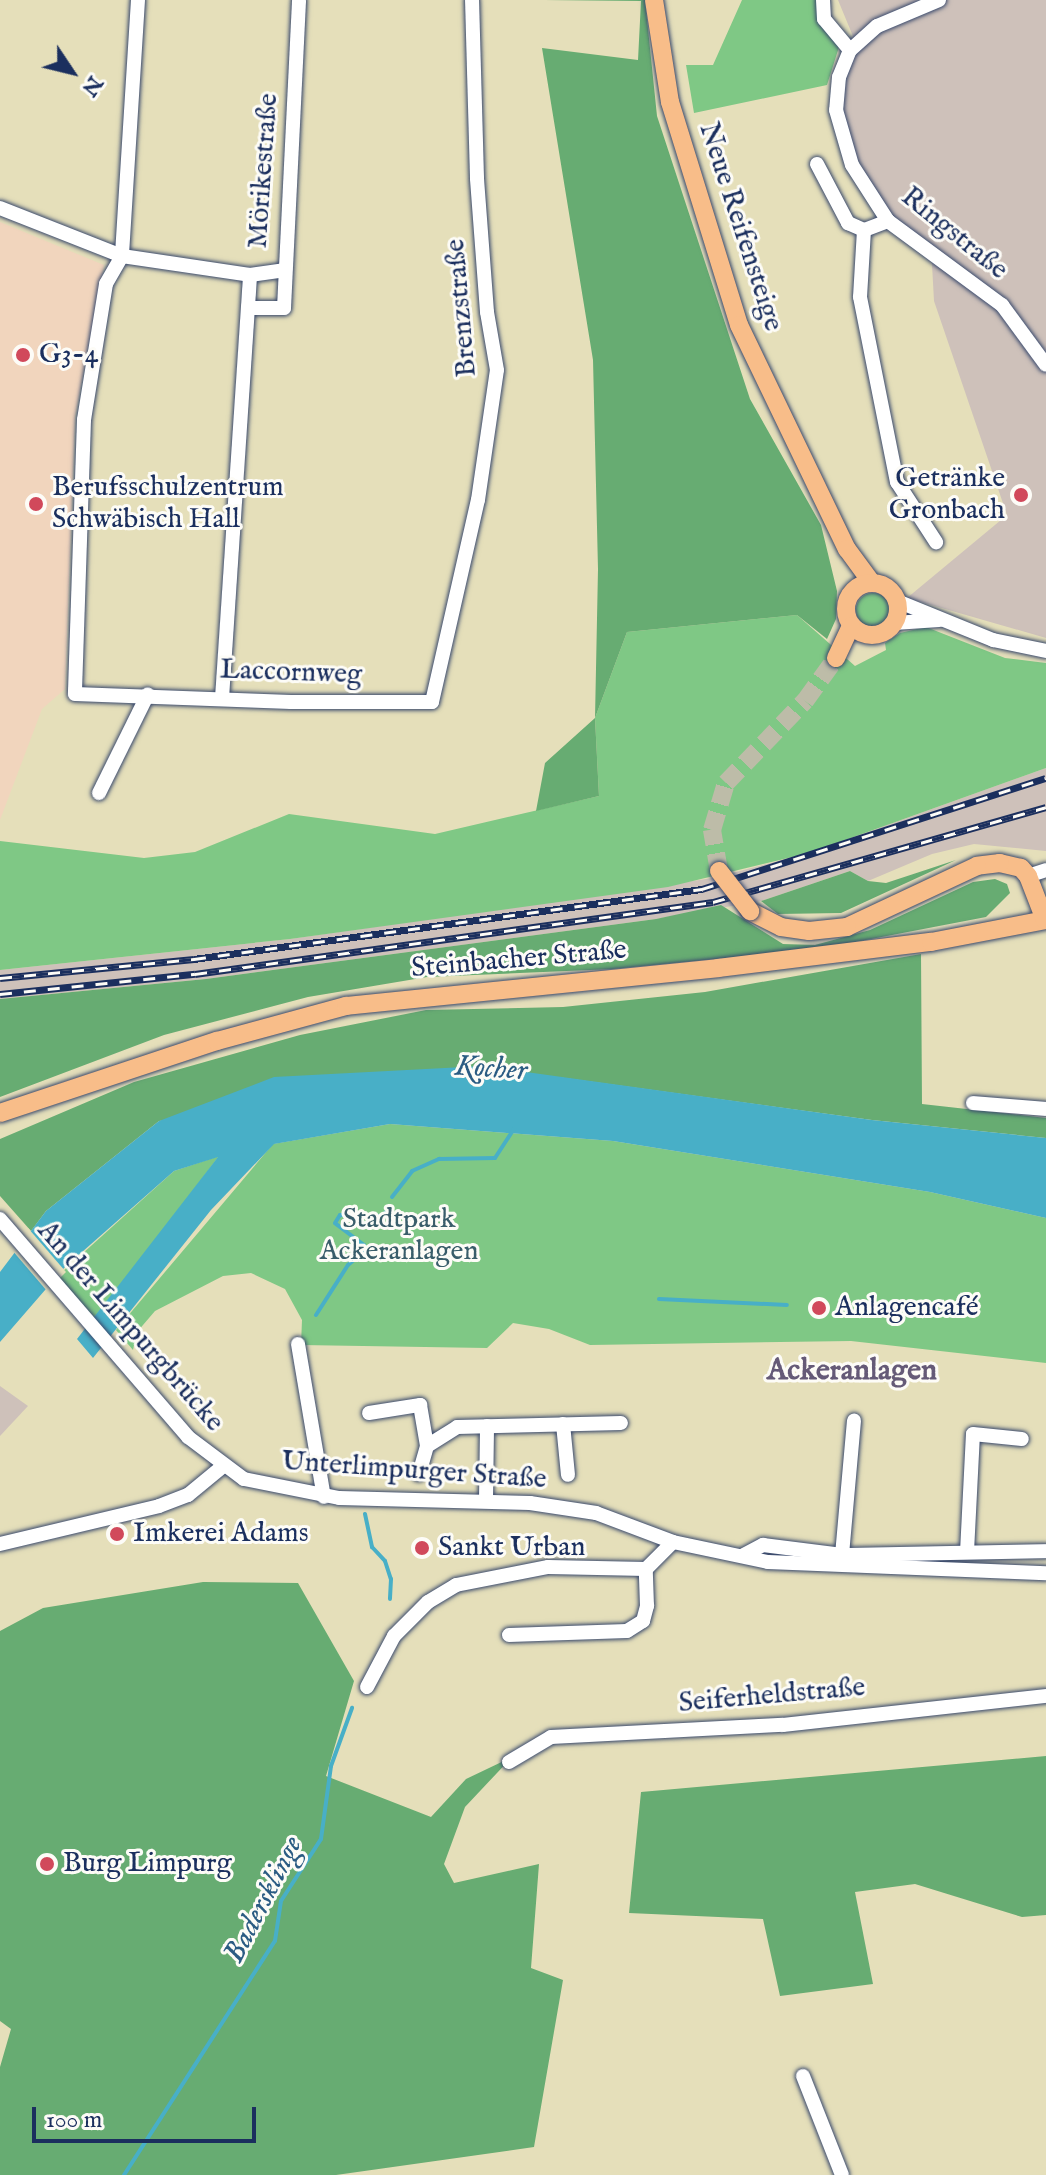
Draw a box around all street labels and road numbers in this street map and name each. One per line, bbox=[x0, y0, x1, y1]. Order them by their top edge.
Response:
street label: Mörikestraße bbox=[242, 92, 286, 250]
street label: Neue Reifensteige bbox=[690, 119, 790, 335]
street label: Ringstraße bbox=[894, 181, 1014, 287]
street label: Brenzstraße bbox=[439, 237, 485, 379]
street label: Laccornweg bbox=[219, 654, 363, 692]
street label: Steinbacher Straße bbox=[410, 934, 628, 986]
street label: An der Limpurgbrücke bbox=[30, 1215, 230, 1439]
street label: Unterlimpurger Straße bbox=[281, 1445, 547, 1497]
street label: Seiferheldstraße bbox=[677, 1671, 867, 1721]

